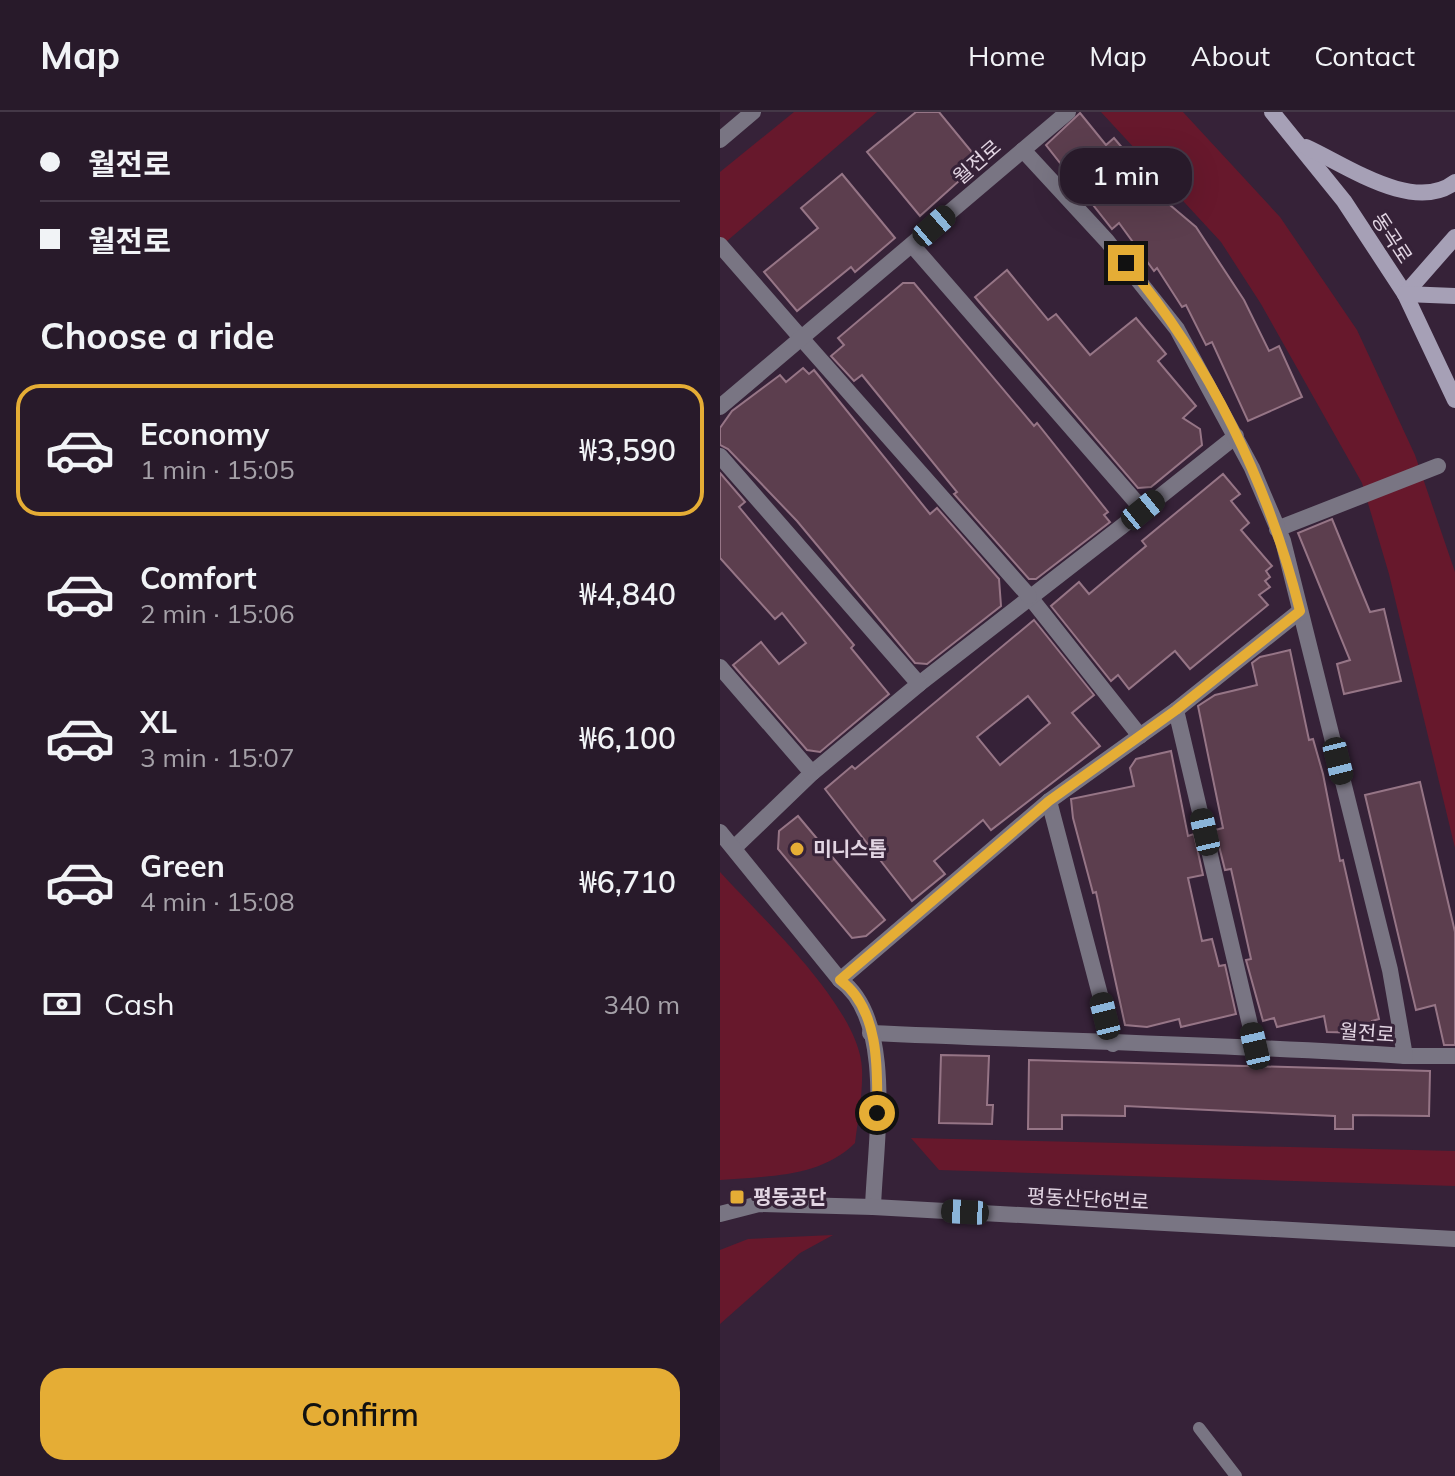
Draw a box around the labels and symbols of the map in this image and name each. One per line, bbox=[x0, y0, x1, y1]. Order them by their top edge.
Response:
street label: 월전로 bbox=[948, 134, 1006, 189]
callout: 1 min bbox=[1060, 147, 1192, 203]
car bbox=[908, 201, 960, 251]
street label: 동곡로 bbox=[1367, 208, 1418, 268]
route end bbox=[1108, 245, 1144, 281]
car bbox=[1117, 486, 1169, 534]
car bbox=[1321, 735, 1355, 787]
car bbox=[1188, 806, 1222, 858]
place label: 미니스톱 bbox=[813, 836, 887, 861]
marker: 미니스톱 bbox=[788, 840, 806, 858]
car bbox=[1088, 990, 1122, 1042]
street label: 월전로 bbox=[1339, 1018, 1395, 1047]
car bbox=[1238, 1020, 1272, 1072]
route start bbox=[859, 1095, 895, 1131]
street label: 평동산단6번로 bbox=[1026, 1183, 1150, 1214]
place label: 평동공단 bbox=[753, 1184, 827, 1209]
marker: 평동공단 bbox=[728, 1188, 746, 1206]
car bbox=[940, 1199, 990, 1225]

